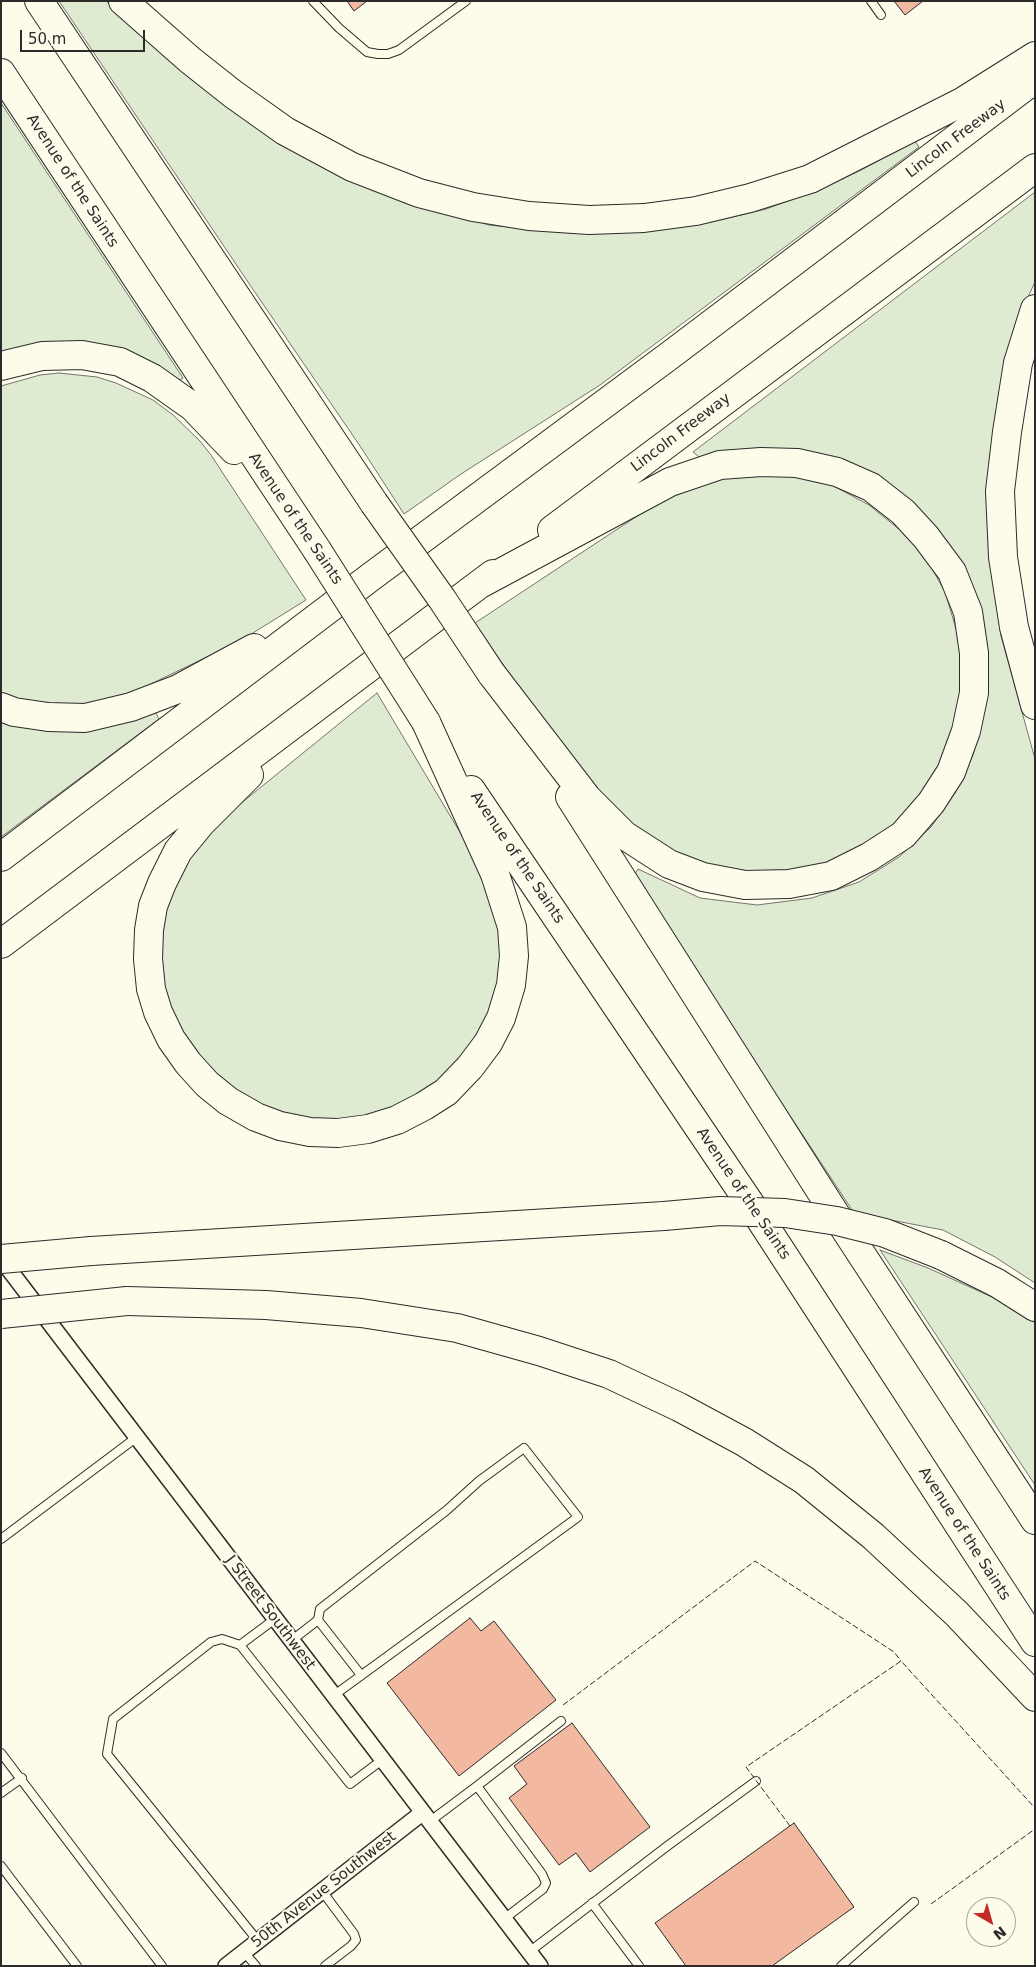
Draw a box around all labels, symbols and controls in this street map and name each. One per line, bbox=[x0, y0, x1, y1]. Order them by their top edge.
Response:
scale bar bbox=[22, 20, 148, 52]
text: 50 m bbox=[28, 30, 66, 48]
street label: Lincoln Freeway bbox=[903, 96, 1009, 182]
street label: Avenue of the Saints bbox=[22, 111, 122, 251]
street label: Lincoln Freeway bbox=[628, 390, 734, 476]
street label: Avenue of the Saints bbox=[244, 450, 346, 588]
street label: Avenue of the Saints bbox=[466, 789, 568, 927]
street label: Avenue of the Saints bbox=[692, 1125, 794, 1263]
street label: Avenue of the Saints bbox=[914, 1464, 1014, 1604]
street label: J Street Southwest bbox=[221, 1552, 319, 1674]
street label: 50th Avenue Southwest bbox=[248, 1828, 400, 1952]
north arrow bbox=[966, 1897, 1016, 1947]
text: N bbox=[990, 1923, 1009, 1943]

